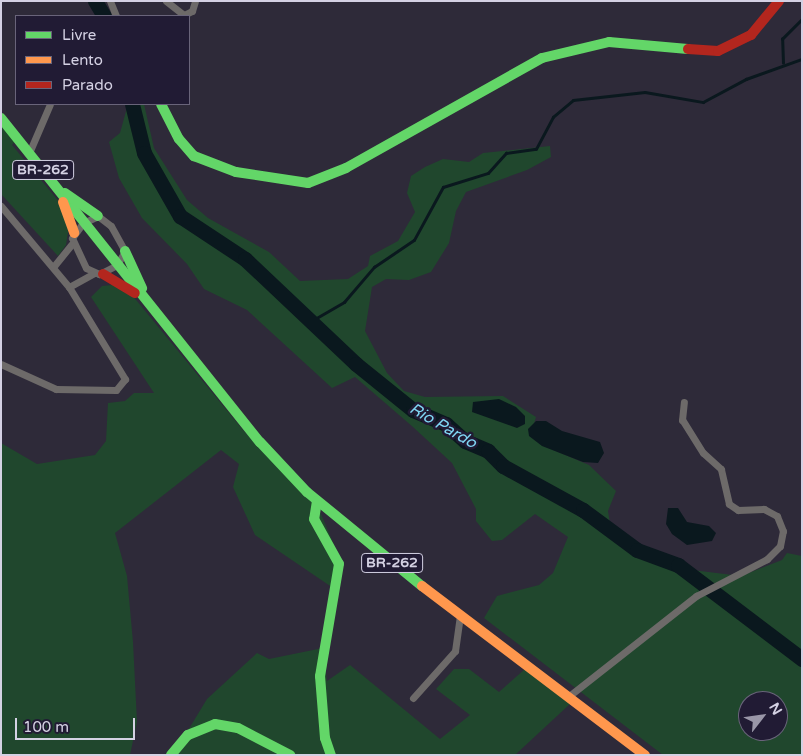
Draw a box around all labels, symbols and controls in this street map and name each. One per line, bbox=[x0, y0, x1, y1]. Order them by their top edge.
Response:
legend bbox=[15, 15, 190, 105]
text: Livre bbox=[62, 26, 96, 44]
text: Lento bbox=[62, 51, 103, 69]
text: Parado bbox=[62, 76, 113, 94]
road number: BR-262 bbox=[12, 158, 74, 182]
water label: Rio Pardo bbox=[406, 399, 480, 453]
road number: BR-262 bbox=[361, 552, 423, 574]
north arrow bbox=[738, 691, 788, 741]
text: N bbox=[765, 700, 786, 718]
scale bar bbox=[18, 708, 138, 740]
text: 100 m bbox=[23, 718, 69, 736]

